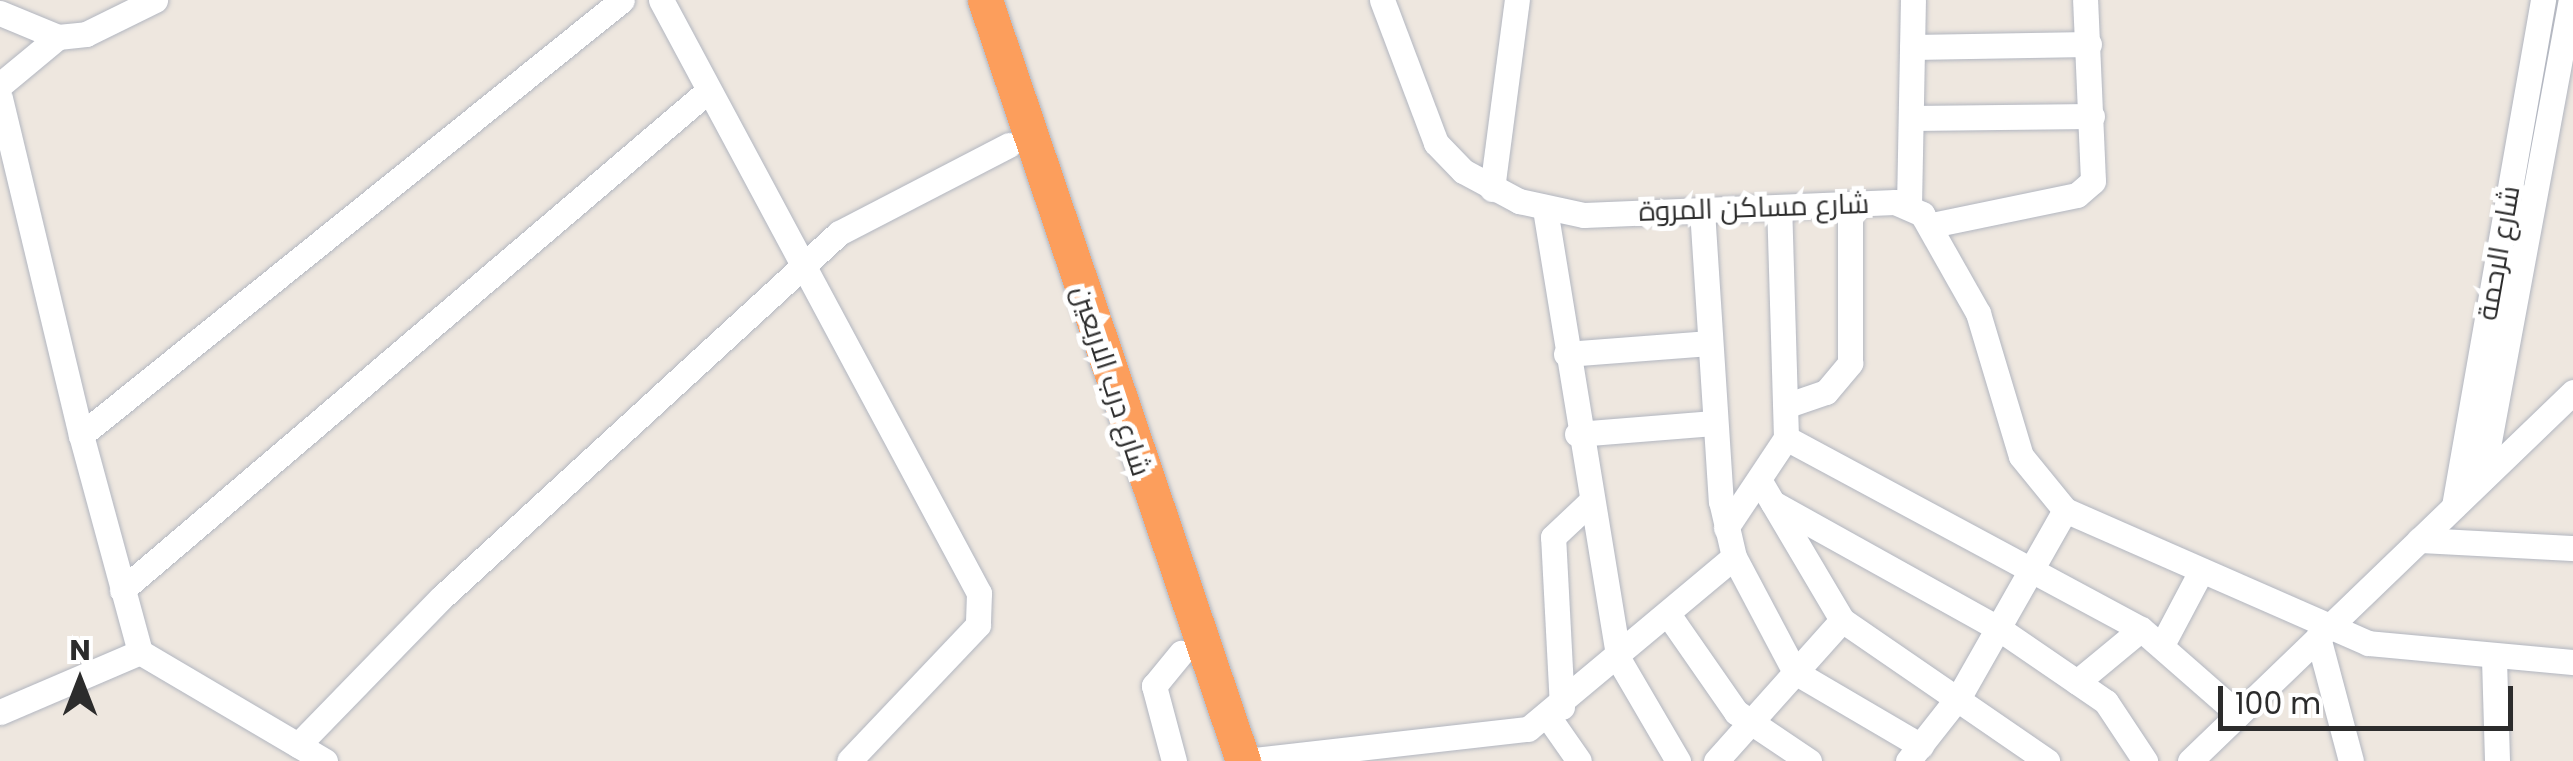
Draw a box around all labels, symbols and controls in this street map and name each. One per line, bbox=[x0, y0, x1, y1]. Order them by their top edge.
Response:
street label: شارع الرحمة bbox=[2471, 183, 2527, 323]
street label: شارع مساكن المروة bbox=[1638, 187, 1870, 229]
street label: شارع درب الاربعين bbox=[1064, 282, 1158, 480]
north arrow bbox=[30, 631, 130, 731]
text: N bbox=[69, 631, 91, 670]
scale bar bbox=[2223, 666, 2518, 728]
text: 100 m bbox=[2235, 682, 2321, 725]

